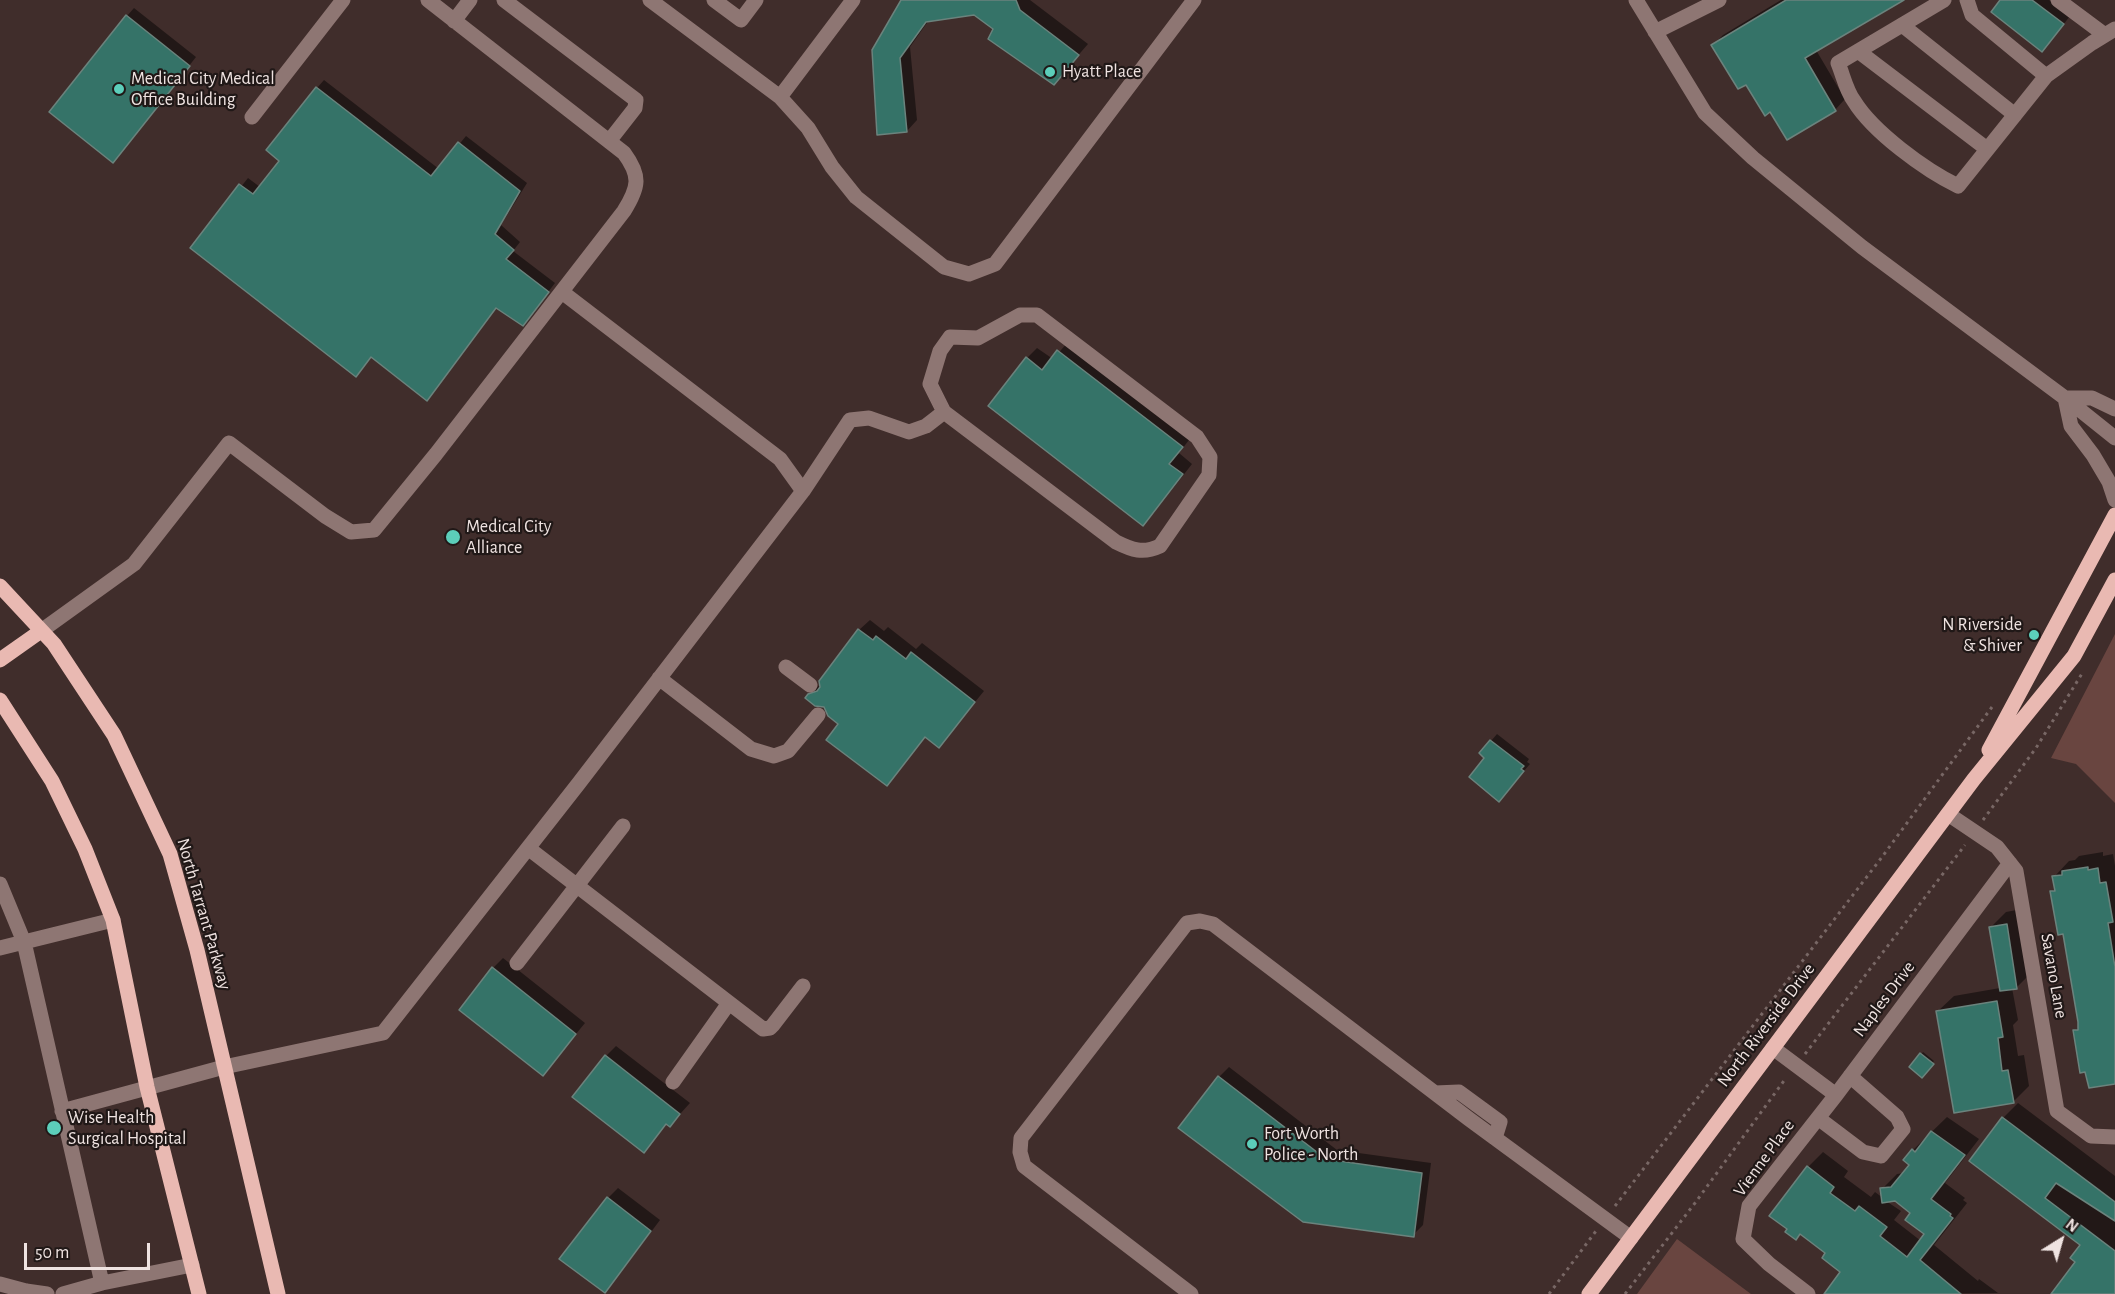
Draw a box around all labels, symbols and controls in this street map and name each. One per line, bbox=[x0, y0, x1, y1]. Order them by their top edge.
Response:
place label: Hyatt Place bbox=[1062, 61, 1141, 83]
marker: Hyatt Place bbox=[1043, 65, 1057, 79]
place label: Medical City Medical Office Building bbox=[131, 68, 275, 110]
marker: Medical City Medical Office Building bbox=[112, 82, 126, 96]
place label: Medical City Alliance bbox=[466, 516, 551, 558]
marker: Medical City Alliance bbox=[444, 528, 462, 546]
place label: N Riverside & Shiver bbox=[1942, 614, 2022, 656]
marker: N Riverside & Shiver bbox=[2027, 628, 2041, 642]
street label: North Tarrant Parkway bbox=[172, 836, 236, 992]
street label: Savano Lane bbox=[2036, 932, 2072, 1020]
street label: Naples Drive bbox=[1849, 957, 1919, 1041]
street label: North Riverside Drive bbox=[1712, 959, 1820, 1091]
place label: Wise Health Surgical Hospital bbox=[68, 1107, 186, 1150]
street label: Vienne Place bbox=[1729, 1115, 1799, 1201]
marker: Wise Health Surgical Hospital bbox=[45, 1119, 63, 1137]
place label: Fort Worth Police - North bbox=[1264, 1123, 1358, 1166]
marker: Fort Worth Police - North bbox=[1245, 1137, 1259, 1151]
north arrow bbox=[2031, 1210, 2091, 1270]
text: N bbox=[2063, 1216, 2081, 1235]
scale bar bbox=[27, 1231, 153, 1269]
text: 50 m bbox=[35, 1244, 69, 1262]

